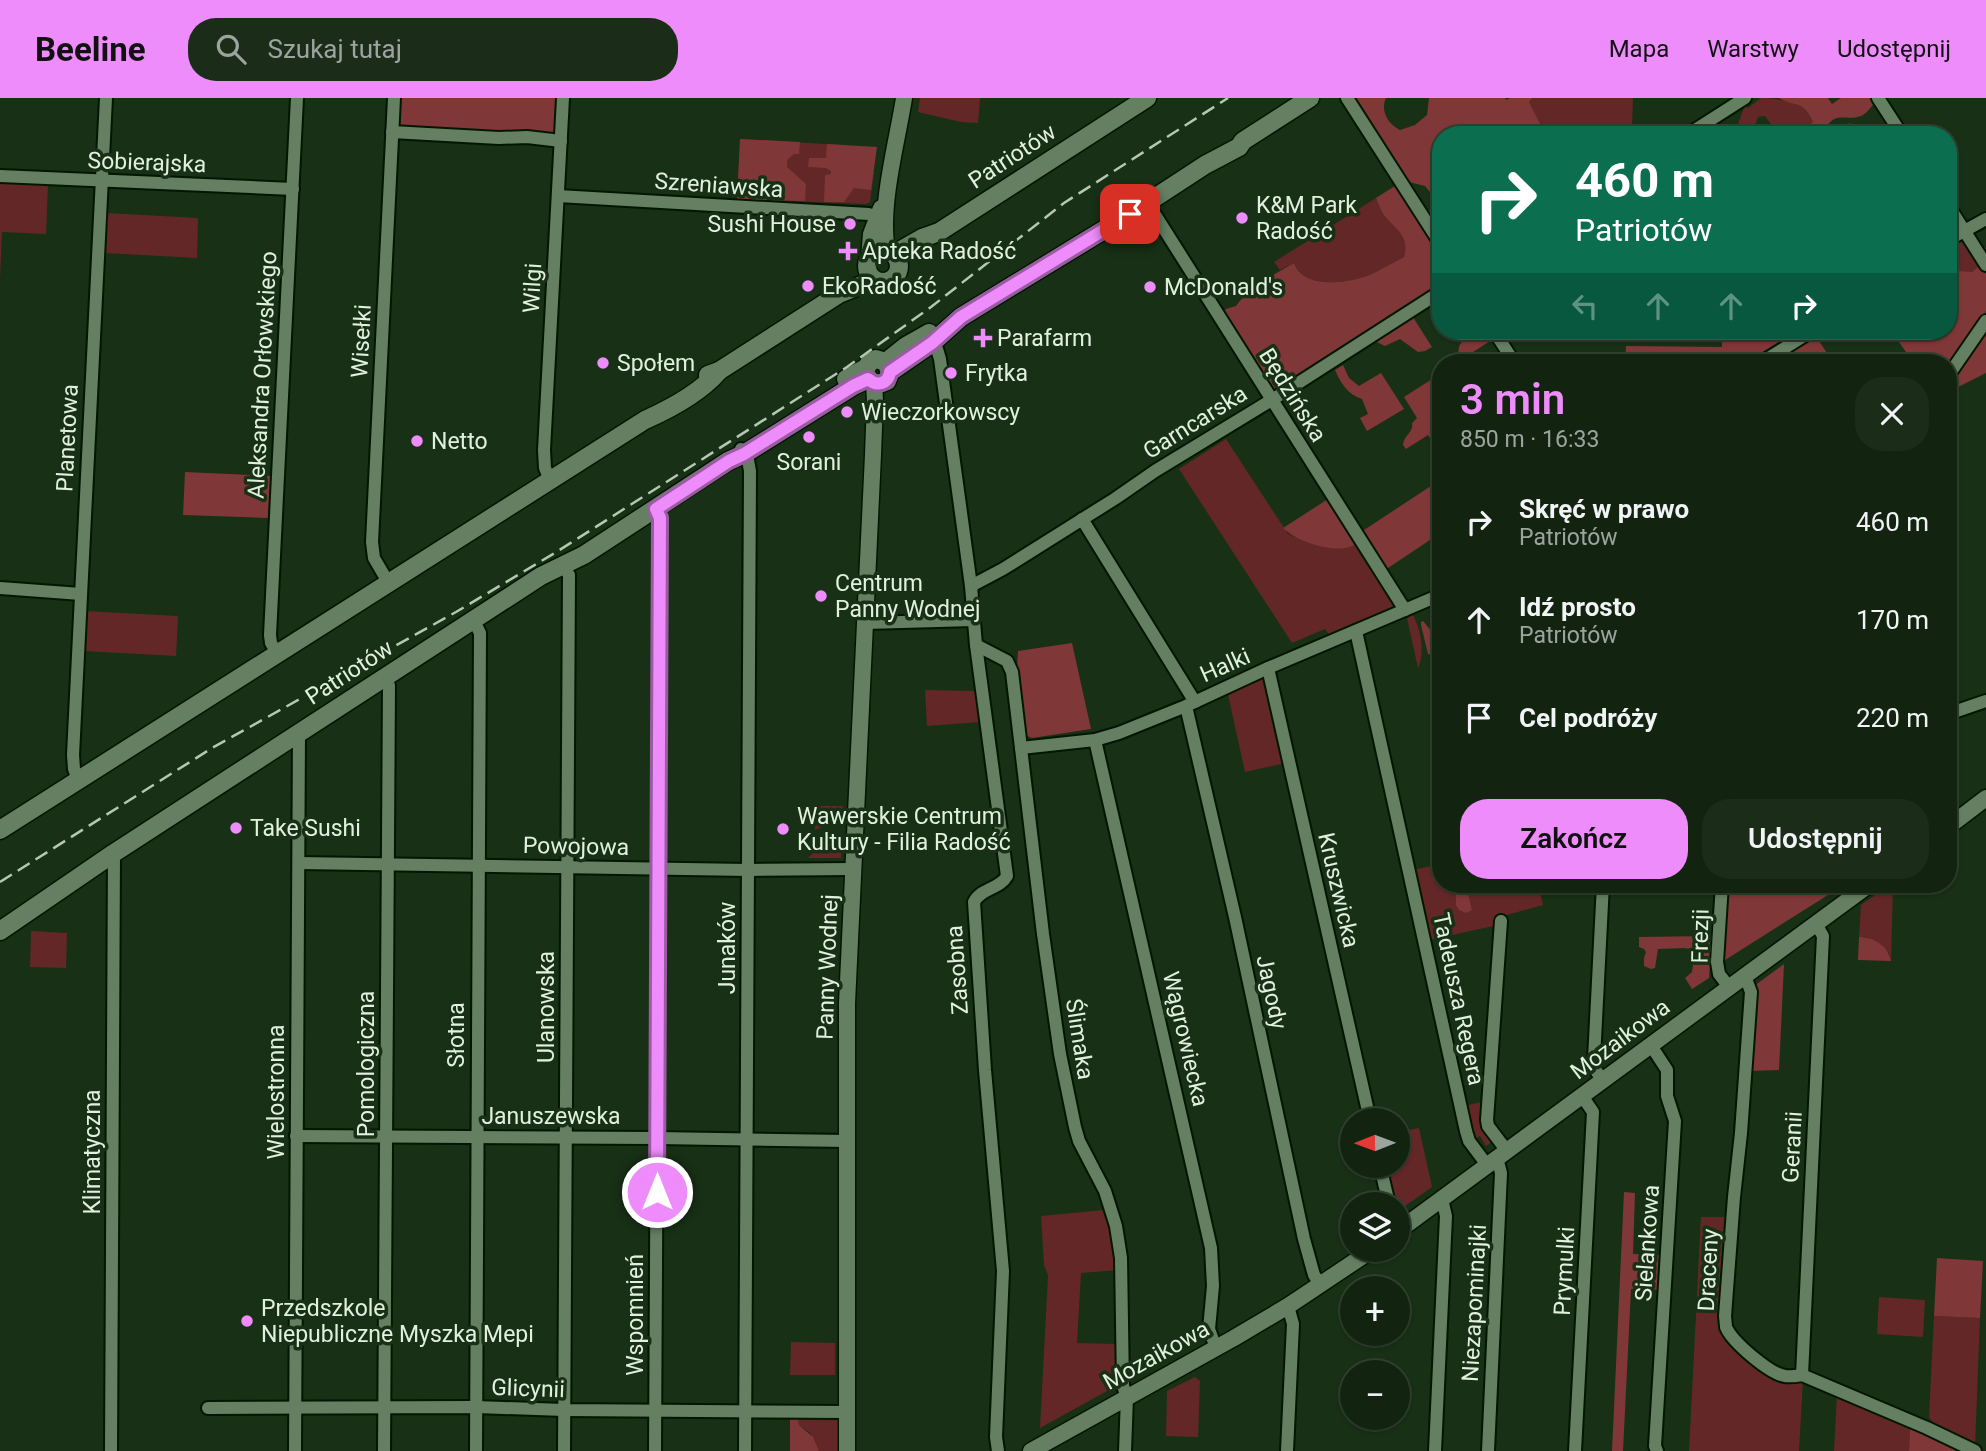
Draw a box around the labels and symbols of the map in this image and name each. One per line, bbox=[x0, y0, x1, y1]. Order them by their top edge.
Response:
street label: Patriotów bbox=[964, 118, 1061, 195]
street label: Sobierajska bbox=[87, 147, 207, 178]
street label: Szreniawska bbox=[654, 168, 784, 203]
pin bbox=[1100, 184, 1160, 244]
place label: K&M Park Radość bbox=[1256, 192, 1357, 245]
marker: K&M Park Radość bbox=[1234, 210, 1250, 226]
place label: Sushi House bbox=[708, 211, 836, 238]
marker: Sushi House bbox=[842, 216, 858, 232]
place label: Apteka Radość bbox=[862, 238, 1016, 265]
marker: Apteka Radość bbox=[840, 243, 856, 259]
street label: Aleksandra Orłowskiego bbox=[243, 251, 282, 499]
street label: Wilgi bbox=[518, 262, 547, 314]
place label: EkoRadość bbox=[822, 273, 937, 300]
place label: McDonald's bbox=[1164, 274, 1283, 301]
marker: EkoRadość bbox=[800, 278, 816, 294]
marker: McDonald's bbox=[1142, 279, 1158, 295]
street label: Wisełki bbox=[346, 304, 377, 378]
place label: Parafarm bbox=[997, 325, 1092, 352]
marker: Parafarm bbox=[975, 330, 991, 346]
street label: Będzińska bbox=[1253, 343, 1332, 447]
place label: Społem bbox=[617, 350, 695, 377]
marker: Społem bbox=[595, 355, 611, 371]
place label: Frytka bbox=[965, 360, 1028, 387]
marker: Frytka bbox=[943, 365, 959, 381]
street label: Garncarska bbox=[1138, 380, 1252, 465]
street label: Planetowa bbox=[51, 384, 84, 493]
place label: Wieczorkowscy bbox=[861, 399, 1020, 426]
marker: Wieczorkowscy bbox=[839, 404, 855, 420]
place label: Netto bbox=[431, 428, 488, 455]
marker: Sorani bbox=[801, 429, 817, 445]
marker: Netto bbox=[409, 433, 425, 449]
place label: Sorani bbox=[777, 449, 841, 476]
place label: Centrum Panny Wodnej bbox=[835, 570, 980, 623]
marker: Centrum Panny Wodnej bbox=[813, 588, 829, 604]
street label: Patriotów bbox=[301, 634, 398, 711]
street label: Halki bbox=[1196, 643, 1254, 688]
place label: Wawerskie Centrum Kultury - Filia Radość bbox=[797, 803, 1011, 856]
place label: Take Sushi bbox=[250, 815, 361, 842]
marker: Take Sushi bbox=[228, 820, 244, 836]
marker: Wawerskie Centrum Kultury - Filia Radość bbox=[775, 821, 791, 837]
street label: Kruszwicka bbox=[1312, 830, 1365, 950]
street label: Powojowa bbox=[523, 832, 629, 861]
street label: Panny Wodnej bbox=[811, 894, 844, 1040]
street label: Junaków bbox=[714, 902, 741, 994]
street label: Frezji bbox=[1687, 908, 1714, 964]
street label: Tadeusza Regera bbox=[1427, 910, 1490, 1088]
street label: Zasobna bbox=[941, 924, 974, 1016]
street label: Ulanowska bbox=[533, 951, 560, 1063]
street label: Jagody bbox=[1250, 953, 1293, 1032]
street label: Wągrowiecka bbox=[1157, 969, 1214, 1109]
street label: Pomologiczna bbox=[353, 991, 380, 1137]
street label: Mozaikowa bbox=[1565, 993, 1675, 1085]
street label: Ślimaka bbox=[1060, 996, 1100, 1082]
street label: Słotna bbox=[443, 1002, 470, 1068]
street label: Wielostronna bbox=[263, 1025, 290, 1159]
street label: Klimatyczna bbox=[79, 1089, 106, 1215]
street label: Januszewska bbox=[481, 1103, 621, 1130]
north arrow bbox=[1340, 1108, 1410, 1178]
street label: Geranii bbox=[1777, 1111, 1808, 1183]
position arrow bbox=[620, 1155, 694, 1229]
street label: Sielankowa bbox=[1630, 1184, 1665, 1302]
street label: Niezapominajki bbox=[1457, 1223, 1492, 1383]
street label: Prymulki bbox=[1549, 1226, 1580, 1316]
street label: Draceny bbox=[1693, 1228, 1724, 1312]
street label: Wspomnień bbox=[622, 1254, 649, 1376]
place label: Przedszkole Niepubliczne Myszka Mepi bbox=[261, 1295, 534, 1348]
marker: Przedszkole Niepubliczne Myszka Mepi bbox=[239, 1313, 255, 1329]
street label: Mozaikowa bbox=[1098, 1315, 1214, 1396]
street label: Glicynii bbox=[491, 1374, 565, 1403]

